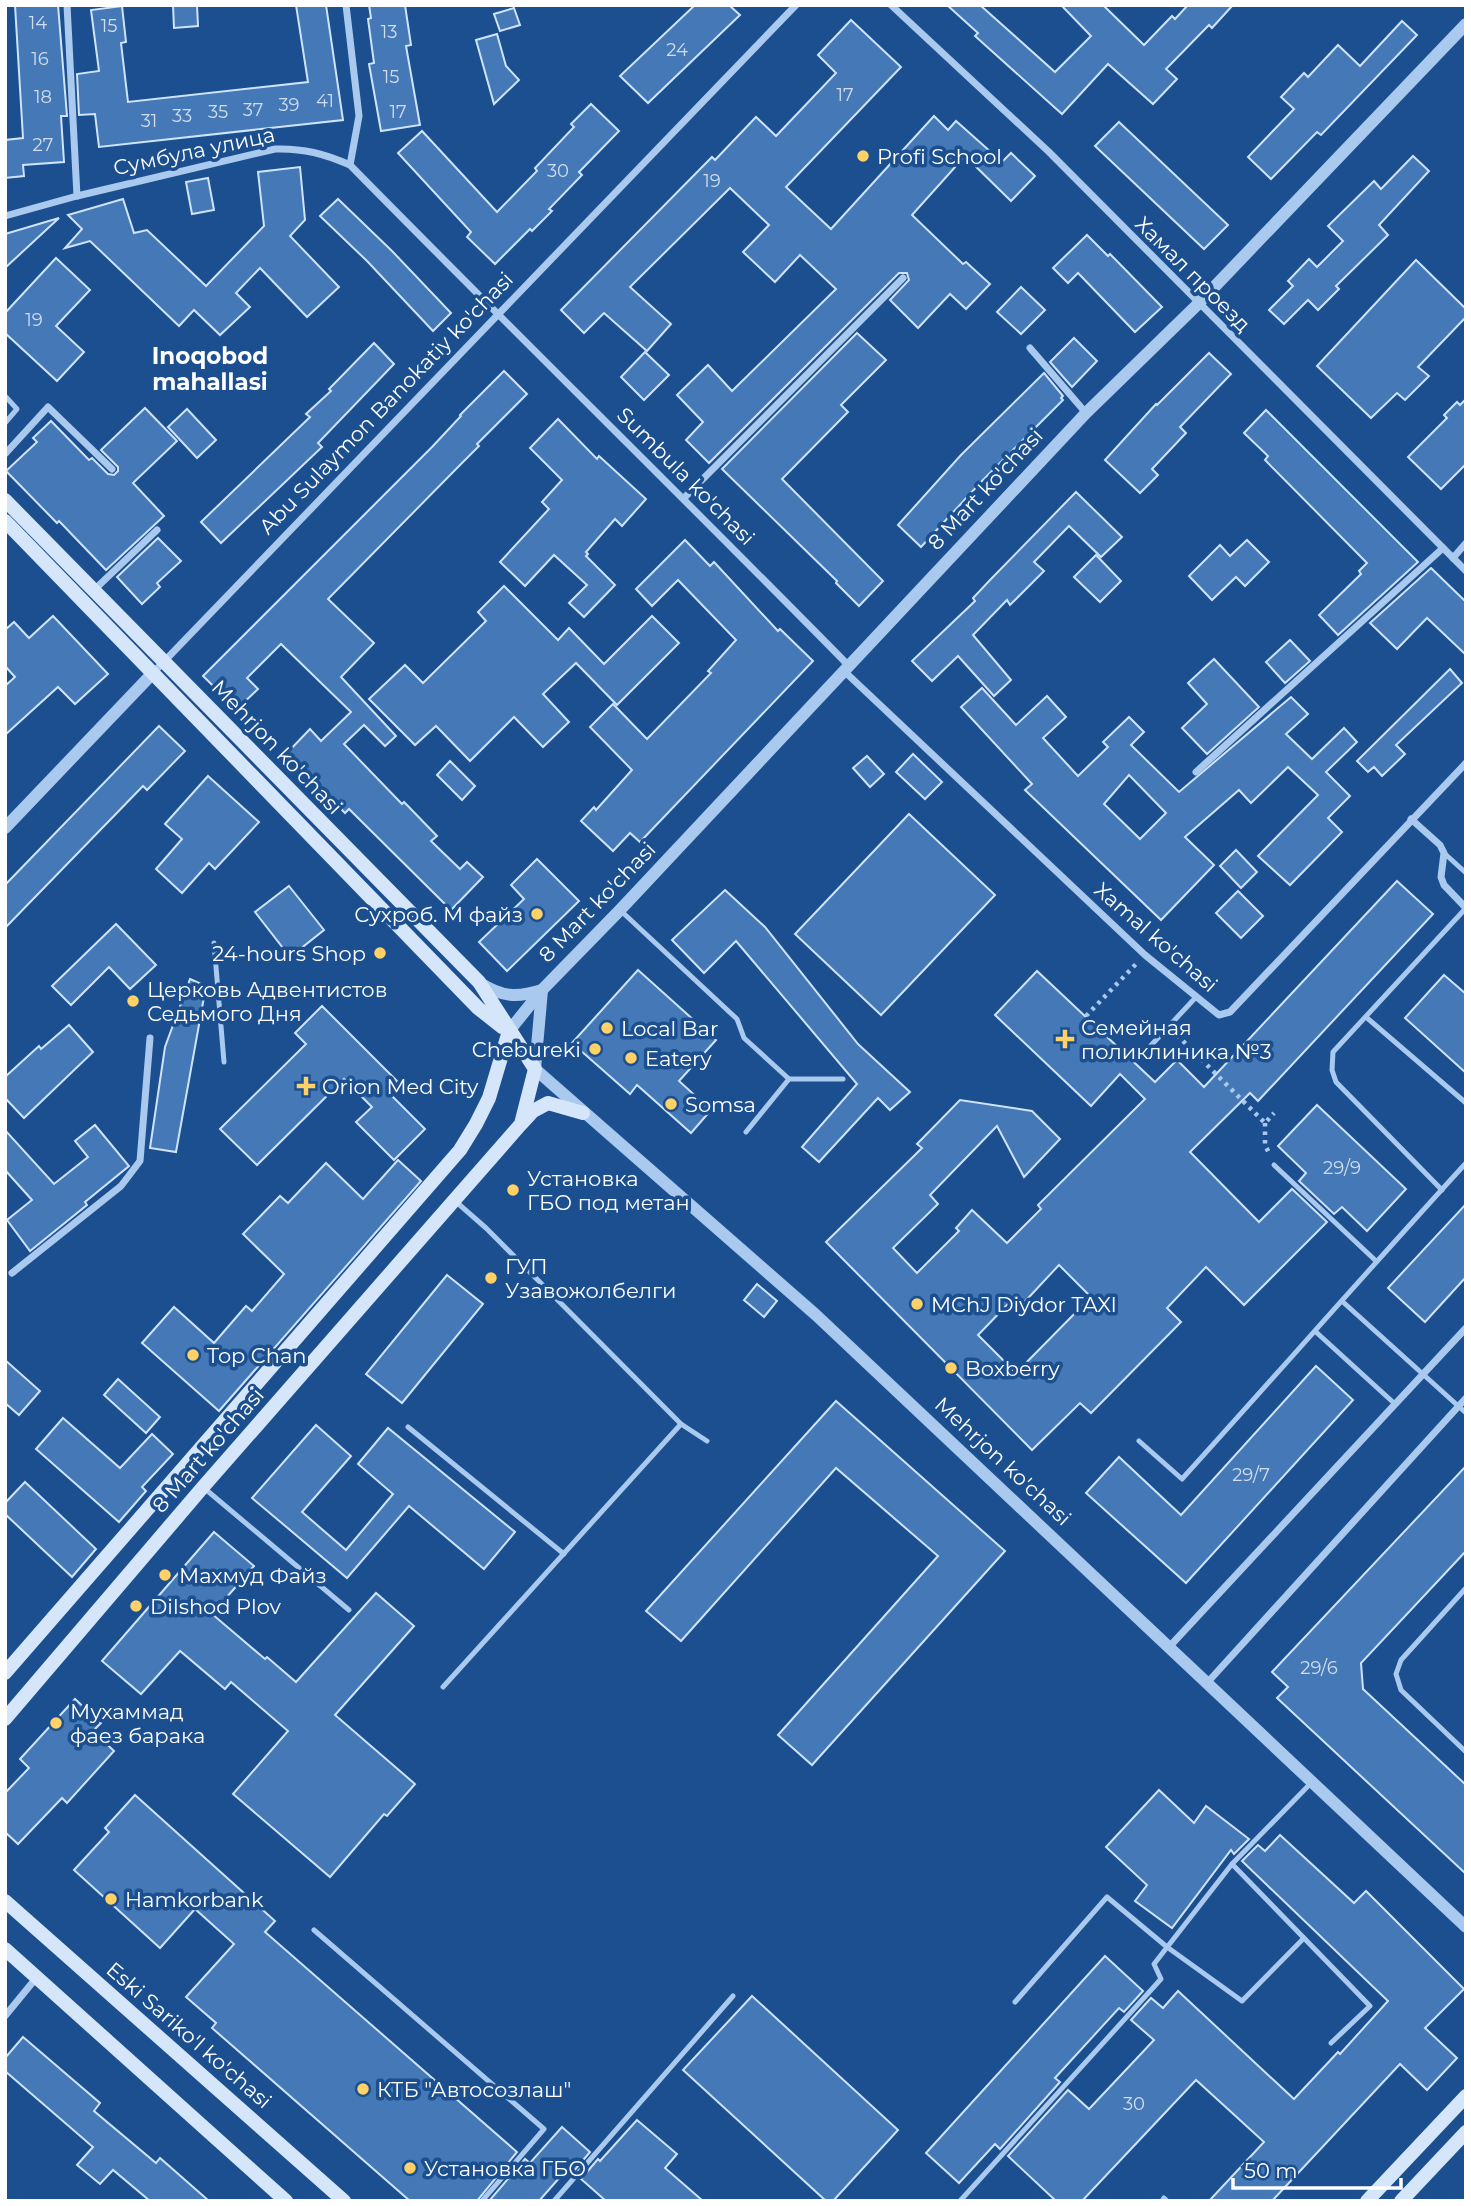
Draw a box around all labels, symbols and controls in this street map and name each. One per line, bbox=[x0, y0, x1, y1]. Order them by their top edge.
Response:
house number: 14 bbox=[29, 12, 47, 34]
house number: 15 bbox=[101, 15, 117, 37]
house number: 13 bbox=[381, 21, 397, 43]
house number: 24 bbox=[666, 39, 688, 61]
house number: 16 bbox=[31, 48, 49, 70]
house number: 15 bbox=[383, 66, 399, 88]
house number: 17 bbox=[836, 84, 854, 106]
house number: 18 bbox=[34, 86, 52, 108]
house number: 41 bbox=[316, 90, 334, 112]
house number: 39 bbox=[278, 94, 300, 116]
house number: 37 bbox=[243, 99, 263, 121]
house number: 35 bbox=[208, 101, 228, 123]
house number: 17 bbox=[389, 101, 407, 123]
house number: 33 bbox=[172, 105, 192, 127]
house number: 31 bbox=[141, 110, 157, 132]
street label: Сумбула улица bbox=[111, 122, 277, 180]
house number: 27 bbox=[33, 134, 53, 156]
place label: Profi School bbox=[877, 144, 1002, 169]
marker: Profi School bbox=[855, 148, 871, 164]
house number: 30 bbox=[547, 160, 569, 182]
house number: 19 bbox=[703, 170, 721, 192]
street label: Хамал проезд bbox=[1130, 211, 1256, 337]
street label: Abu Sulaymon Banokatiy ko'chasi bbox=[254, 267, 518, 539]
house number: 19 bbox=[25, 309, 43, 331]
district label: Inoqobod mahallasi bbox=[152, 342, 268, 396]
street label: Sumbula ko'chasi bbox=[612, 402, 760, 550]
street label: 8 Mart ko'chasi bbox=[922, 423, 1048, 555]
street label: Mehrjon ko'chasi bbox=[207, 675, 347, 819]
street label: 8 Mart ko'chasi bbox=[533, 837, 661, 967]
street label: Xamal ko'chasi bbox=[1089, 877, 1223, 997]
place label: Сухроб. М файз bbox=[354, 902, 523, 927]
marker: Сухроб. М файз bbox=[529, 906, 545, 922]
place label: 24-hours Shop bbox=[212, 941, 366, 966]
marker: 24-hours Shop bbox=[372, 945, 388, 961]
place label: Церковь Адвентистов Седьмого Дня bbox=[147, 977, 388, 1026]
marker: Церковь Адвентистов Седьмого Дня bbox=[125, 993, 141, 1009]
place label: Семейная поликлиника №3 bbox=[1081, 1015, 1272, 1064]
place label: Local Bar bbox=[621, 1016, 718, 1041]
marker: Local Bar bbox=[599, 1020, 615, 1036]
marker: Семейная поликлиника №3 bbox=[1055, 1029, 1075, 1049]
place label: Chebureki bbox=[472, 1037, 581, 1062]
marker: Chebureki bbox=[587, 1041, 603, 1057]
place label: Eatery bbox=[645, 1046, 712, 1071]
marker: Eatery bbox=[623, 1050, 639, 1066]
place label: Orion Med City bbox=[322, 1074, 479, 1099]
marker: Orion Med City bbox=[296, 1076, 316, 1096]
place label: Somsa bbox=[685, 1092, 756, 1117]
marker: Somsa bbox=[663, 1096, 679, 1112]
house number: 29/9 bbox=[1323, 1157, 1361, 1179]
place label: Установка ГБО под метан bbox=[527, 1166, 690, 1215]
marker: Установка ГБО под метан bbox=[505, 1182, 521, 1198]
place label: ГУП Узавожолбелги bbox=[505, 1254, 676, 1303]
marker: ГУП Узавожолбелги bbox=[483, 1270, 499, 1286]
place label: MChJ Diydor TAXI bbox=[931, 1292, 1117, 1317]
marker: MChJ Diydor TAXI bbox=[909, 1296, 925, 1312]
place label: Top Chan bbox=[207, 1343, 306, 1368]
marker: Top Chan bbox=[185, 1347, 201, 1363]
place label: Boxberry bbox=[965, 1356, 1060, 1381]
marker: Boxberry bbox=[943, 1360, 959, 1376]
street label: 8 Mart ko'chasi bbox=[147, 1382, 269, 1518]
street label: Mehrjon ko'chasi bbox=[930, 1391, 1076, 1531]
house number: 29/7 bbox=[1232, 1464, 1270, 1486]
place label: Махмуд Файз bbox=[179, 1563, 327, 1588]
marker: Махмуд Файз bbox=[157, 1567, 173, 1583]
place label: Dilshod Plov bbox=[150, 1594, 282, 1619]
marker: Dilshod Plov bbox=[128, 1598, 144, 1614]
house number: 29/6 bbox=[1300, 1657, 1338, 1679]
place label: Мухаммад фаез барака bbox=[70, 1699, 205, 1748]
marker: Мухаммад фаез барака bbox=[48, 1715, 64, 1731]
place label: Hamkorbank bbox=[125, 1887, 264, 1912]
marker: Hamkorbank bbox=[103, 1891, 119, 1907]
street label: Eski Sariko'l ko'chasi bbox=[101, 1957, 277, 2113]
place label: КТБ "Автосозлаш" bbox=[377, 2077, 571, 2102]
marker: КТБ "Автосозлаш" bbox=[355, 2081, 371, 2097]
house number: 30 bbox=[1123, 2093, 1145, 2115]
scale bar bbox=[1233, 2146, 1401, 2190]
place label: Установка ГБО bbox=[424, 2156, 586, 2181]
text: 50 m bbox=[1244, 2158, 1298, 2183]
marker: Установка ГБО bbox=[402, 2160, 418, 2176]

